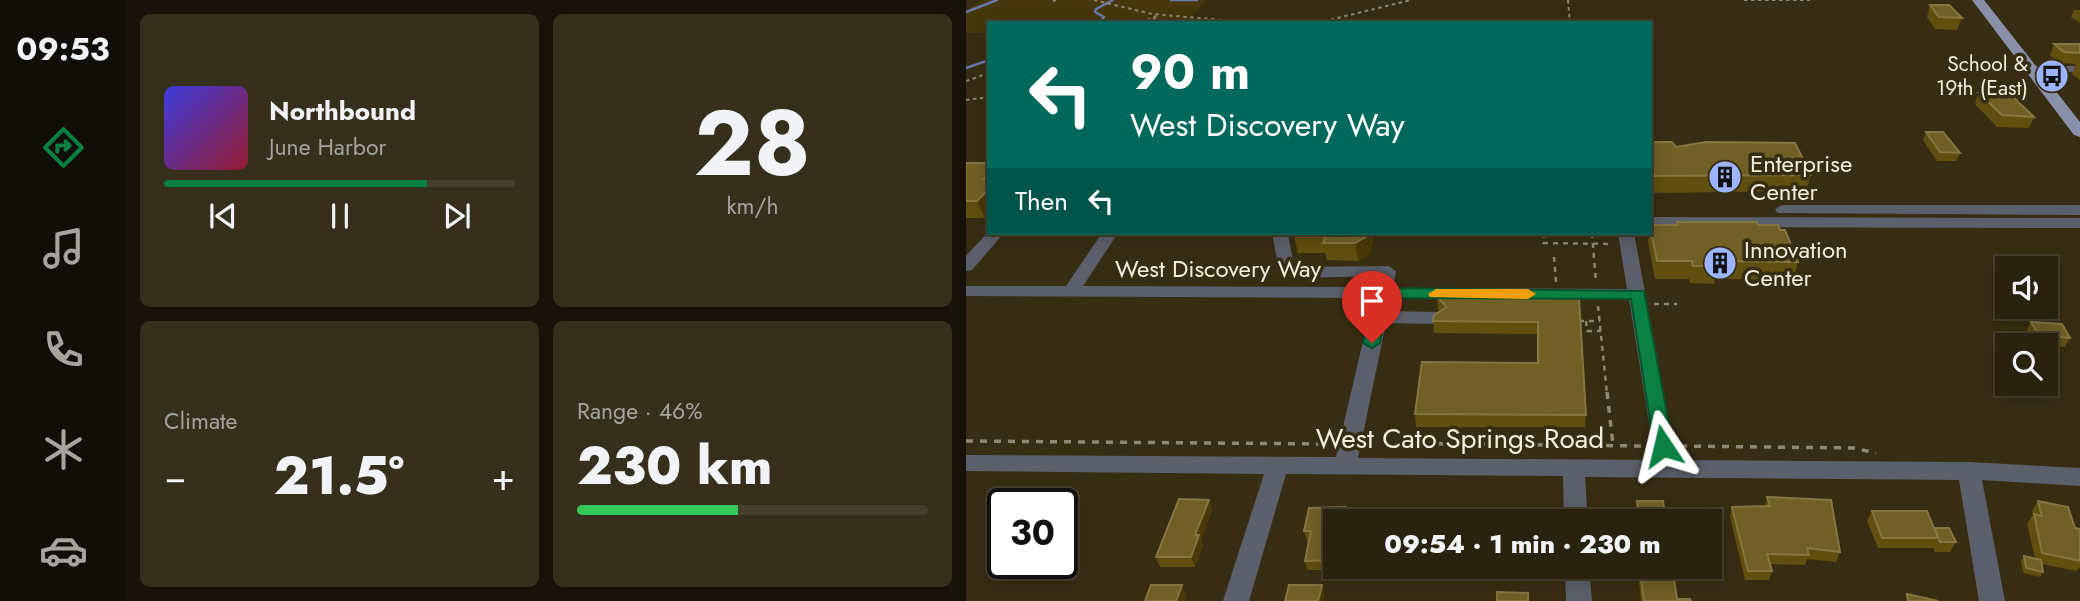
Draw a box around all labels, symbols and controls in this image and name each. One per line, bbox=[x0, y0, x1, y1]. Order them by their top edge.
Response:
text: 09:53 bbox=[16, 26, 110, 72]
text: 90 m bbox=[1130, 37, 1250, 107]
icon: left bbox=[1015, 49, 1106, 140]
place label: School & 19th (East) bbox=[1936, 49, 2028, 103]
bus stop icon: School & 19th (East) bbox=[2033, 57, 2071, 95]
text: 28 bbox=[694, 78, 811, 209]
text: Northbound bbox=[269, 92, 416, 130]
text: West Discovery Way bbox=[1130, 102, 1405, 148]
icon: directions bbox=[39, 123, 88, 172]
text: June Harbor bbox=[269, 130, 386, 164]
place label: Enterprise Center bbox=[1750, 146, 1852, 209]
building icon: Enterprise Center bbox=[1706, 158, 1744, 196]
text: Then bbox=[1015, 182, 1068, 220]
icon: left bbox=[1082, 182, 1120, 220]
text: km/h bbox=[727, 189, 778, 223]
icon: previous bbox=[204, 197, 242, 235]
icon: pause bbox=[321, 197, 359, 235]
icon: next bbox=[438, 197, 476, 235]
icon: music bbox=[39, 224, 88, 273]
place label: Innovation Center bbox=[1744, 232, 1848, 295]
building icon: Innovation Center bbox=[1701, 244, 1739, 282]
street label: West Discovery Way bbox=[1115, 251, 1321, 286]
map controls bbox=[1995, 256, 2058, 396]
button: sound bbox=[1995, 256, 2058, 319]
pin bbox=[1342, 271, 1402, 343]
icon: arrive bbox=[1353, 282, 1391, 320]
icon: phone bbox=[39, 325, 88, 374]
button: search bbox=[1995, 333, 2058, 396]
text: Range · 46% bbox=[577, 394, 703, 428]
text: Climate bbox=[164, 404, 237, 438]
position arrow bbox=[1626, 409, 1700, 483]
street label: West Cato Springs Road bbox=[1316, 418, 1604, 459]
icon: climate bbox=[39, 425, 88, 474]
text: 230 km bbox=[577, 428, 772, 504]
text: 21.5° bbox=[274, 438, 404, 514]
text: − bbox=[164, 449, 186, 504]
text: + bbox=[492, 449, 515, 504]
speed limit sign: 30 bbox=[987, 488, 1078, 579]
text: 09:54 · 1 min · 230 m bbox=[1384, 525, 1661, 563]
icon: car bbox=[39, 526, 88, 575]

